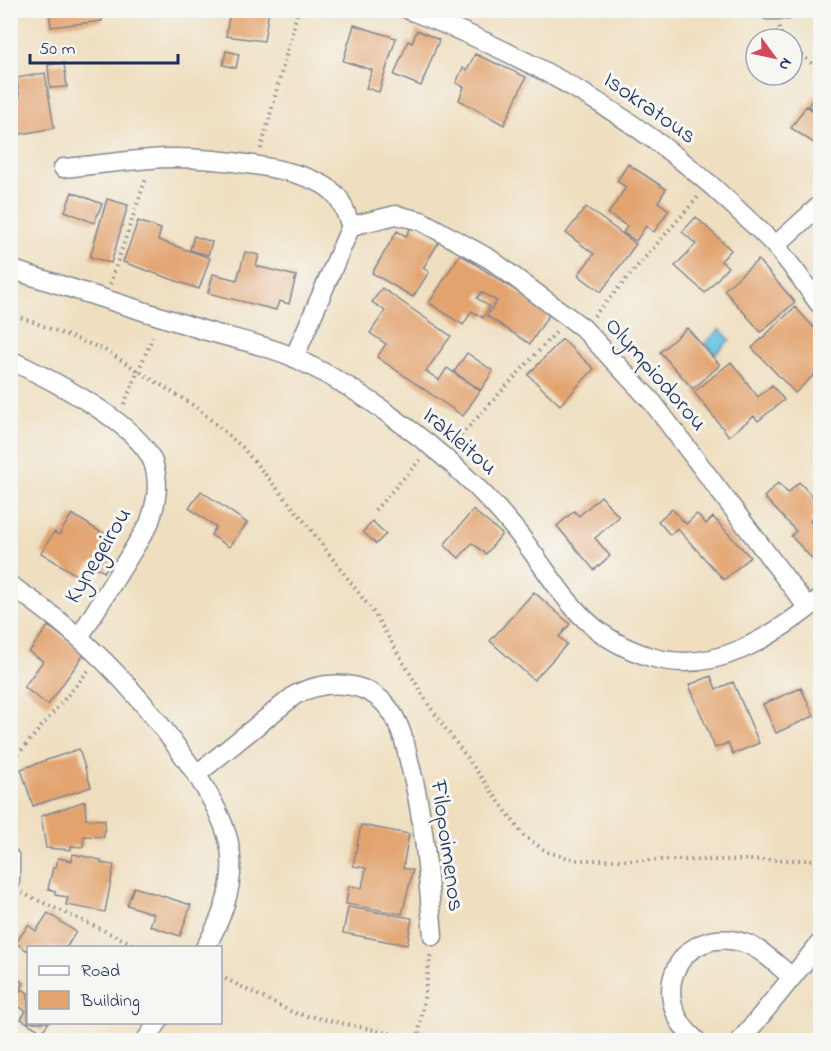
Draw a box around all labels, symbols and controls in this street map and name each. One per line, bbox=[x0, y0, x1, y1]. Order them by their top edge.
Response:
scale bar bbox=[30, 27, 178, 65]
north arrow bbox=[744, 27, 804, 87]
text: 50 m bbox=[39, 37, 76, 63]
text: N bbox=[772, 53, 798, 75]
street label: Isokratous bbox=[595, 64, 703, 154]
street label: Olympiodorou bbox=[595, 310, 715, 440]
street label: Irakleitou bbox=[414, 399, 504, 485]
street label: Kynegeirou bbox=[56, 501, 142, 611]
street label: Filopoimenos bbox=[419, 777, 473, 914]
legend bbox=[27, 946, 222, 1024]
text: Road bbox=[81, 959, 120, 985]
text: Building bbox=[80, 989, 140, 1016]

